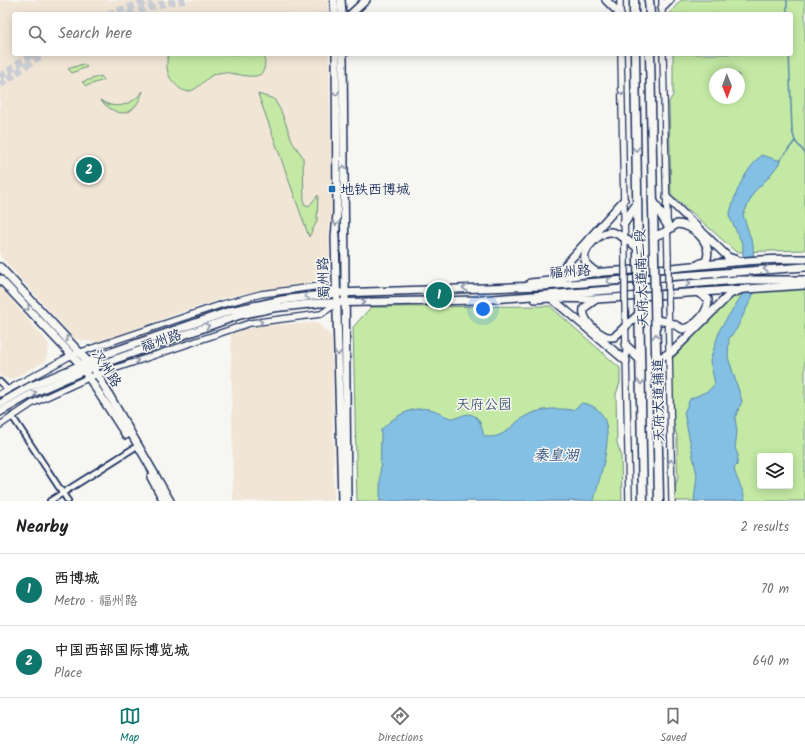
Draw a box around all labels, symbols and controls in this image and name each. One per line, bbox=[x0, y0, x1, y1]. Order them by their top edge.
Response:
search box bbox=[12, 12, 793, 56]
text: Search here bbox=[58, 22, 132, 46]
icon: search bbox=[26, 23, 48, 45]
north arrow bbox=[709, 68, 745, 104]
one-way arrow bbox=[332, 90, 340, 96]
one-way arrow bbox=[618, 90, 626, 96]
one-way arrow bbox=[632, 146, 641, 152]
pin: 2 bbox=[76, 155, 102, 185]
one-way arrow bbox=[340, 165, 348, 171]
place label: 地铁西博城 bbox=[340, 179, 410, 201]
marker: 地铁西博城 bbox=[327, 184, 337, 194]
one-way arrow bbox=[332, 220, 341, 226]
street label: 天府大道南二段 bbox=[629, 229, 655, 327]
street label: 蜀州路 bbox=[312, 257, 336, 299]
street label: 福州路 bbox=[548, 260, 592, 284]
one-way arrow bbox=[763, 265, 769, 274]
one-way arrow bbox=[606, 277, 612, 286]
one-way arrow bbox=[685, 279, 691, 288]
pin: 1 bbox=[426, 280, 452, 310]
one-way arrow bbox=[462, 284, 468, 293]
one-way arrow bbox=[304, 291, 310, 300]
one-way arrow bbox=[360, 298, 366, 306]
your location bbox=[473, 299, 493, 319]
one-way arrow bbox=[22, 303, 29, 311]
one-way arrow bbox=[257, 318, 263, 327]
one-way arrow bbox=[204, 322, 211, 331]
street label: 福州路 bbox=[138, 324, 185, 358]
one-way arrow bbox=[652, 333, 660, 339]
one-way arrow bbox=[65, 336, 72, 343]
street label: 汉州路 bbox=[85, 345, 127, 392]
one-way arrow bbox=[334, 350, 343, 356]
one-way arrow bbox=[133, 358, 140, 366]
street label: 天府大道辅道 bbox=[647, 358, 671, 442]
one-way arrow bbox=[636, 379, 645, 385]
one-way arrow bbox=[30, 390, 37, 398]
park label: 天府公园 bbox=[456, 394, 512, 416]
water label: 秦皇湖 bbox=[533, 444, 580, 468]
map controls bbox=[757, 453, 793, 489]
button: layers bbox=[757, 453, 793, 489]
one-way arrow bbox=[667, 459, 675, 465]
text: Nearby bbox=[16, 514, 68, 541]
text: 2 results bbox=[741, 517, 789, 538]
text: 西博城 bbox=[54, 567, 99, 591]
text: 1 bbox=[27, 579, 31, 600]
text: 70 m bbox=[761, 579, 789, 600]
text: Metro · 福州路 bbox=[54, 591, 138, 612]
text: 中国西部国际博览城 bbox=[54, 639, 189, 663]
text: 2 bbox=[25, 651, 33, 672]
text: 640 m bbox=[753, 651, 789, 672]
text: Place bbox=[54, 663, 82, 684]
tab: Map bbox=[119, 705, 141, 747]
tab: Directions bbox=[378, 705, 423, 747]
tab: Saved bbox=[660, 705, 686, 747]

